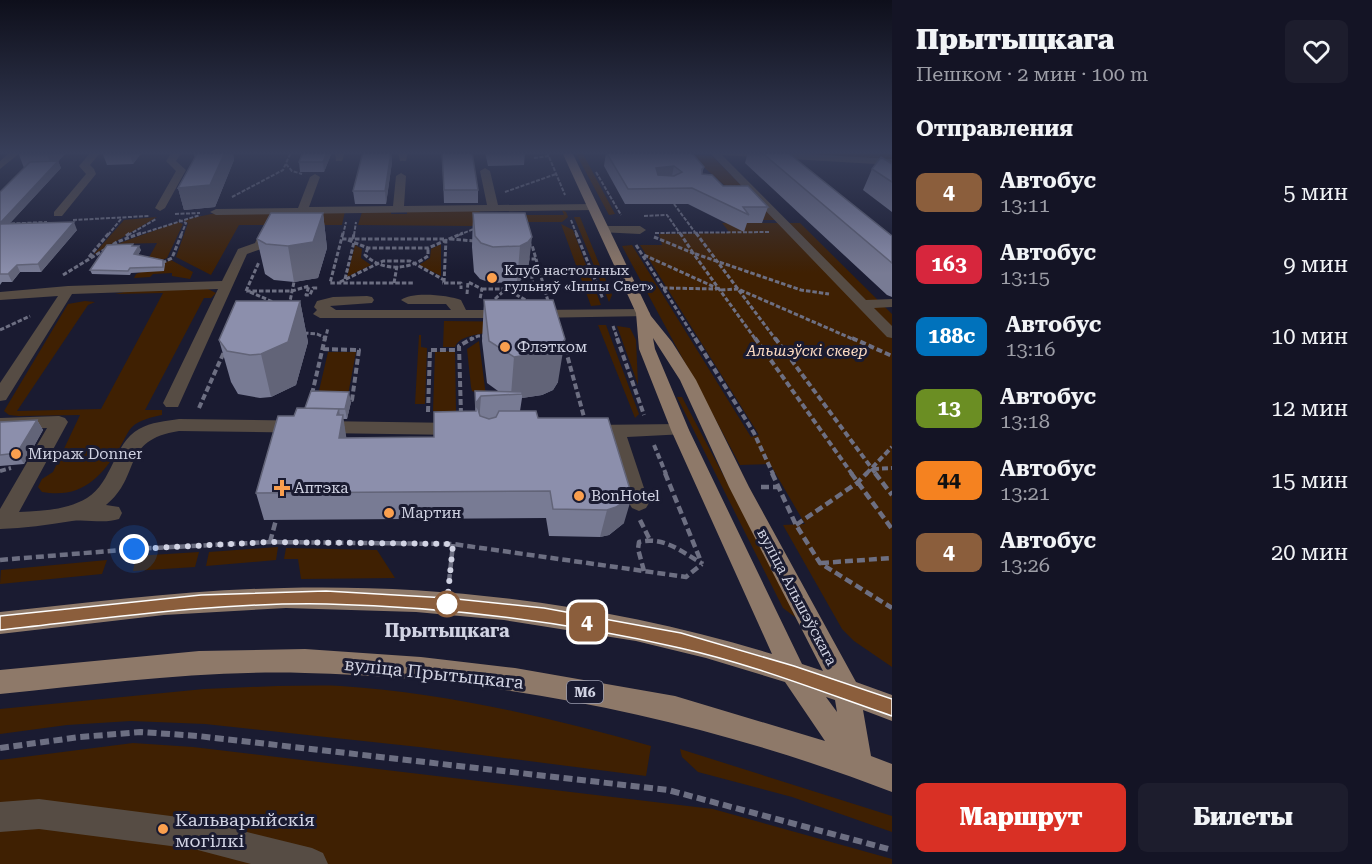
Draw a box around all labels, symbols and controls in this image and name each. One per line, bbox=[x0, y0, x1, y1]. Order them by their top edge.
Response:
button: heart bbox=[1285, 20, 1348, 83]
text: Прытыцкага bbox=[916, 23, 1114, 56]
text: Пешком · 2 мин · 100 m bbox=[916, 62, 1148, 86]
text: Отправления bbox=[916, 116, 1073, 141]
text: Автобус bbox=[1000, 168, 1096, 193]
text: 4 bbox=[943, 180, 955, 204]
text: 5 мин bbox=[1283, 180, 1348, 205]
text: 13:11 bbox=[1000, 193, 1050, 217]
text: Автобус bbox=[1000, 240, 1096, 265]
text: 163 bbox=[931, 252, 967, 276]
text: 9 мин bbox=[1283, 252, 1348, 277]
place label: Клуб настольных гульняў «Іншы Свет» bbox=[504, 262, 654, 294]
text: 13:15 bbox=[1000, 265, 1050, 289]
marker: Клуб настольных гульняў «Іншы Свет» bbox=[485, 271, 499, 285]
text: Автобус bbox=[1005, 312, 1102, 337]
text: 188с bbox=[928, 324, 975, 348]
text: 10 мин bbox=[1271, 324, 1348, 349]
text: 13:16 bbox=[1005, 337, 1055, 361]
place label: Флэтком bbox=[517, 338, 587, 356]
marker: Флэтком bbox=[498, 340, 512, 354]
park label: Альшэўскі сквер bbox=[746, 342, 868, 360]
text: Автобус bbox=[1000, 384, 1096, 409]
text: 13 bbox=[937, 396, 961, 420]
text: 12 мин bbox=[1271, 396, 1348, 421]
text: 13:18 bbox=[1000, 409, 1050, 433]
place label: Мираж Donner bbox=[28, 445, 142, 463]
marker: Мираж Donner bbox=[9, 447, 23, 461]
text: Автобус bbox=[1000, 456, 1096, 481]
text: 44 bbox=[937, 468, 961, 492]
text: 15 мин bbox=[1271, 468, 1348, 493]
place label: Аптэка bbox=[294, 479, 348, 497]
marker: Аптэка bbox=[275, 481, 289, 495]
text: 13:21 bbox=[1000, 481, 1050, 505]
place label: BonHotel bbox=[591, 487, 660, 505]
marker: BonHotel bbox=[572, 489, 586, 503]
place label: Мартин bbox=[401, 504, 461, 522]
marker: Мартин bbox=[382, 506, 396, 520]
street label: вуліца Альшэўскага bbox=[753, 525, 841, 669]
text: Автобус bbox=[1000, 528, 1096, 553]
your location bbox=[119, 534, 149, 564]
text: 4 bbox=[943, 540, 955, 564]
text: 20 мин bbox=[1271, 540, 1348, 565]
text: 13:26 bbox=[1000, 553, 1050, 577]
marker: Прытыцкага bbox=[434, 591, 460, 617]
line badge: 4 bbox=[568, 602, 606, 642]
text: 4 bbox=[581, 610, 593, 634]
place label: Прытыцкага bbox=[385, 620, 510, 641]
street label: вуліца Прытыцкага bbox=[343, 653, 525, 693]
road number: М6 bbox=[567, 681, 603, 703]
button: Маршрут bbox=[916, 783, 1126, 852]
button: Билеты bbox=[1138, 783, 1348, 852]
place label: Кальварыйскія могілкі bbox=[175, 809, 315, 851]
marker: Кальварыйскія могілкі bbox=[156, 822, 170, 836]

